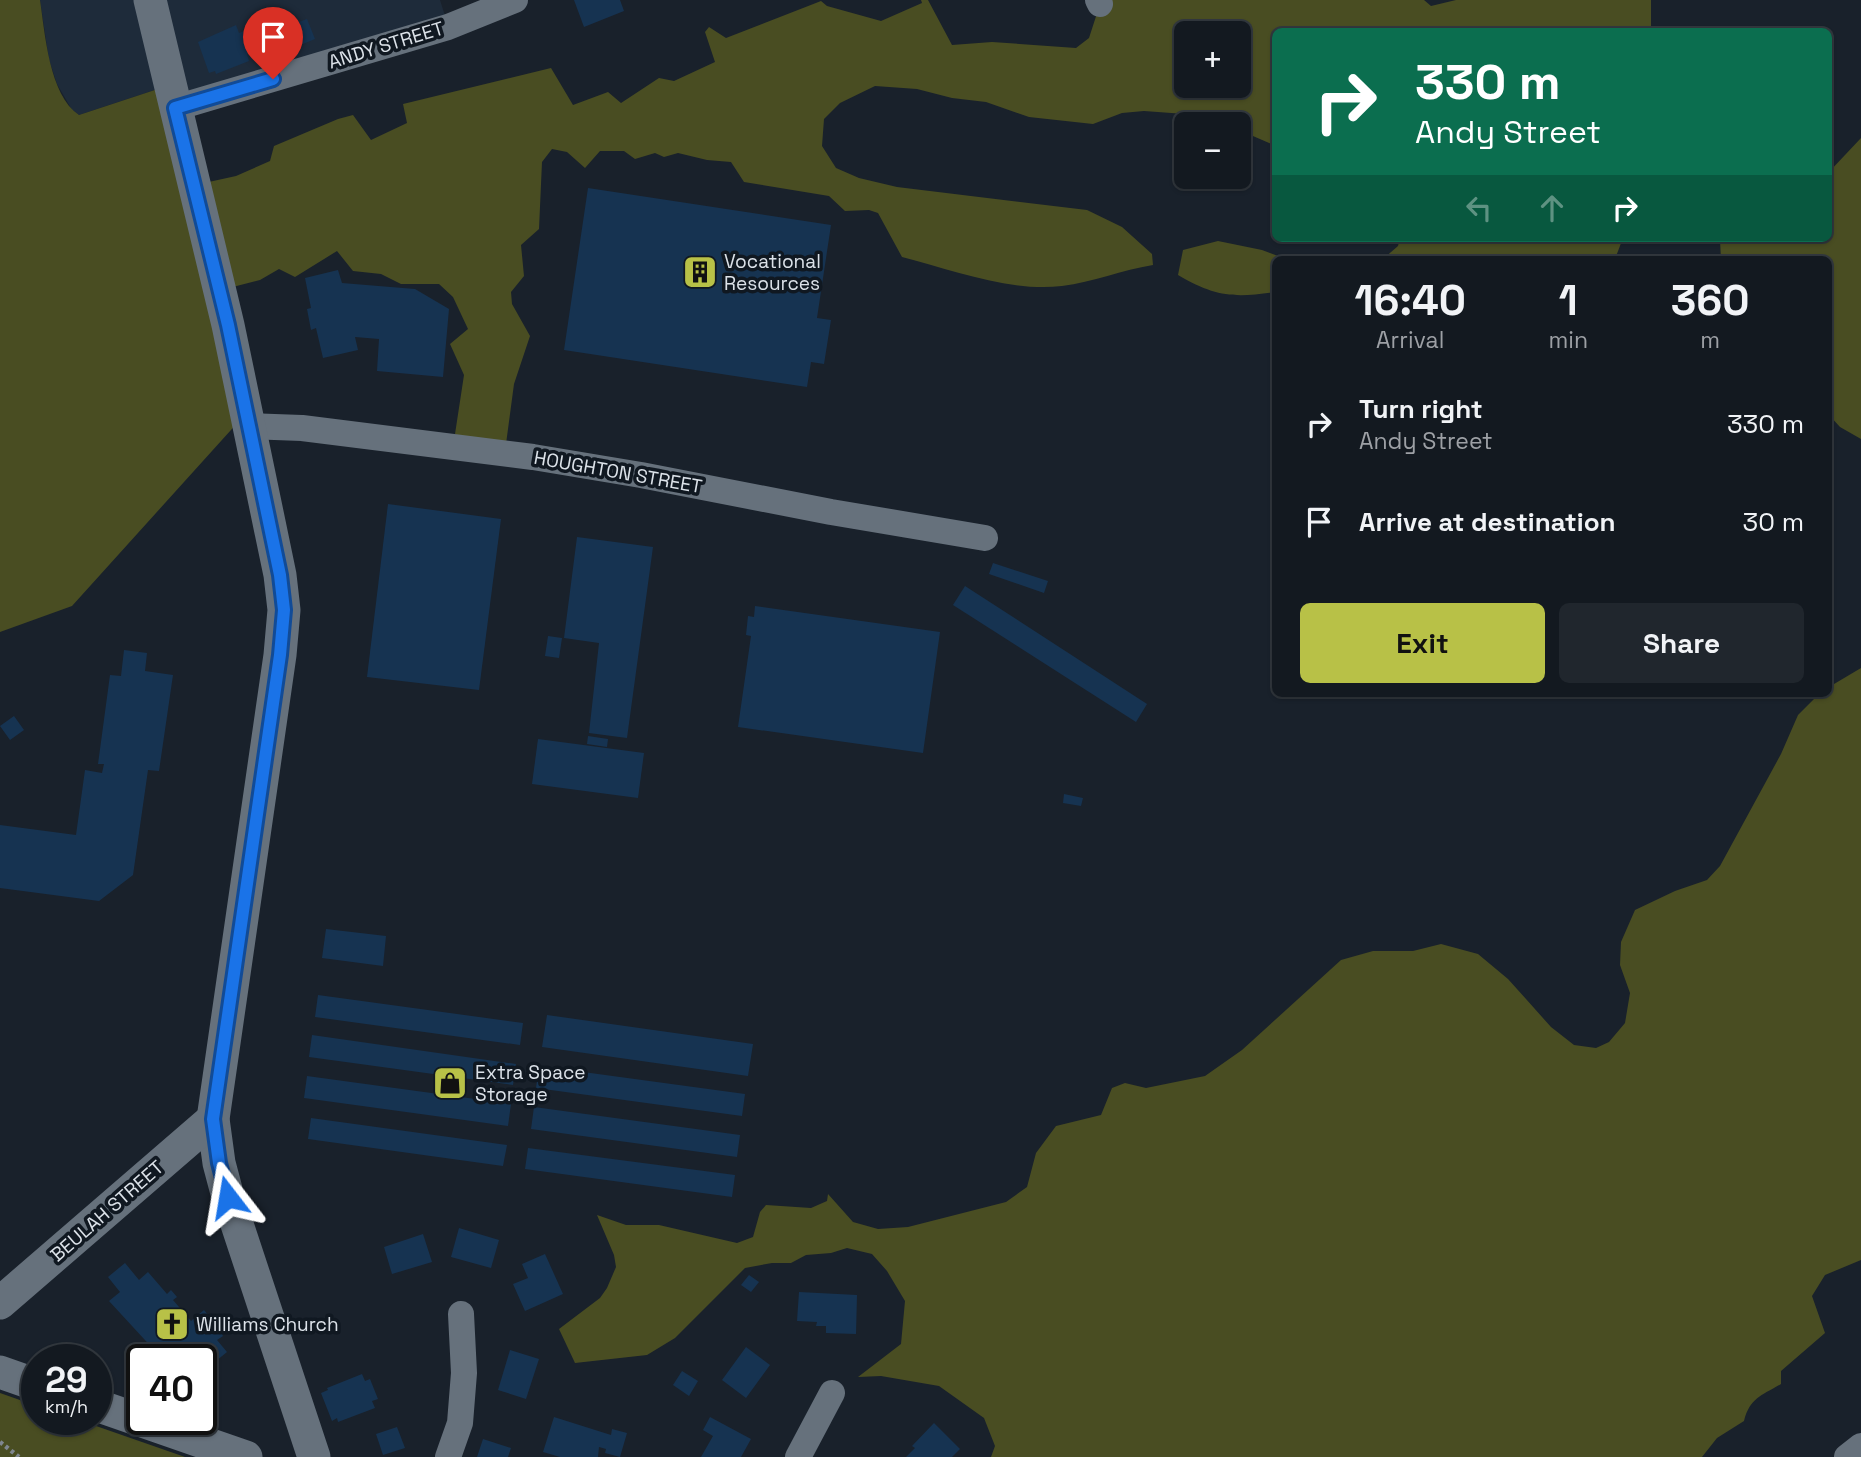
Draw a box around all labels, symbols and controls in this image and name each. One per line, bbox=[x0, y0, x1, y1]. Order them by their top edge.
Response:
pin bbox=[243, 7, 303, 79]
street label: ANDY STREET bbox=[325, 16, 447, 74]
icon: arrive bbox=[254, 18, 292, 56]
map controls bbox=[1174, 21, 1251, 189]
button: + bbox=[1174, 21, 1251, 98]
text: 330 m bbox=[1415, 51, 1561, 113]
icon: right bbox=[1300, 56, 1391, 147]
button: − bbox=[1174, 112, 1251, 189]
text: Andy Street bbox=[1415, 112, 1601, 152]
icon: left bbox=[1460, 189, 1498, 227]
icon: ahead bbox=[1533, 189, 1571, 227]
icon: right bbox=[1606, 189, 1644, 227]
place label: Vocational Resources bbox=[724, 249, 821, 296]
building icon: Vocational Resources bbox=[681, 253, 719, 291]
text: 16:40 bbox=[1355, 274, 1466, 327]
text: 1 bbox=[1559, 274, 1578, 327]
text: 360 bbox=[1671, 274, 1749, 327]
text: Arrival bbox=[1376, 325, 1444, 355]
text: min bbox=[1549, 325, 1588, 355]
text: m bbox=[1700, 325, 1720, 355]
text: Turn right bbox=[1359, 392, 1483, 426]
icon: right bbox=[1300, 405, 1338, 443]
text: 330 m bbox=[1727, 407, 1804, 441]
text: Andy Street bbox=[1359, 426, 1493, 456]
street label: HOUGHTON STREET bbox=[532, 445, 704, 499]
icon: arrive bbox=[1300, 503, 1338, 541]
text: Arrive at destination bbox=[1359, 505, 1616, 539]
text: 30 m bbox=[1743, 505, 1804, 539]
button: Exit bbox=[1300, 603, 1545, 683]
button: Share bbox=[1559, 603, 1804, 683]
place label: Extra Space Storage bbox=[475, 1060, 586, 1107]
shop icon: Extra Space Storage bbox=[431, 1064, 469, 1102]
street label: BEULAH STREET bbox=[45, 1155, 169, 1267]
position arrow bbox=[191, 1160, 265, 1234]
church icon: Williams Church bbox=[153, 1305, 191, 1343]
place label: Williams Church bbox=[196, 1312, 339, 1337]
speed limit sign: 40 bbox=[126, 1344, 217, 1435]
text: 29 bbox=[45, 1358, 88, 1402]
text: km/h bbox=[45, 1395, 88, 1418]

